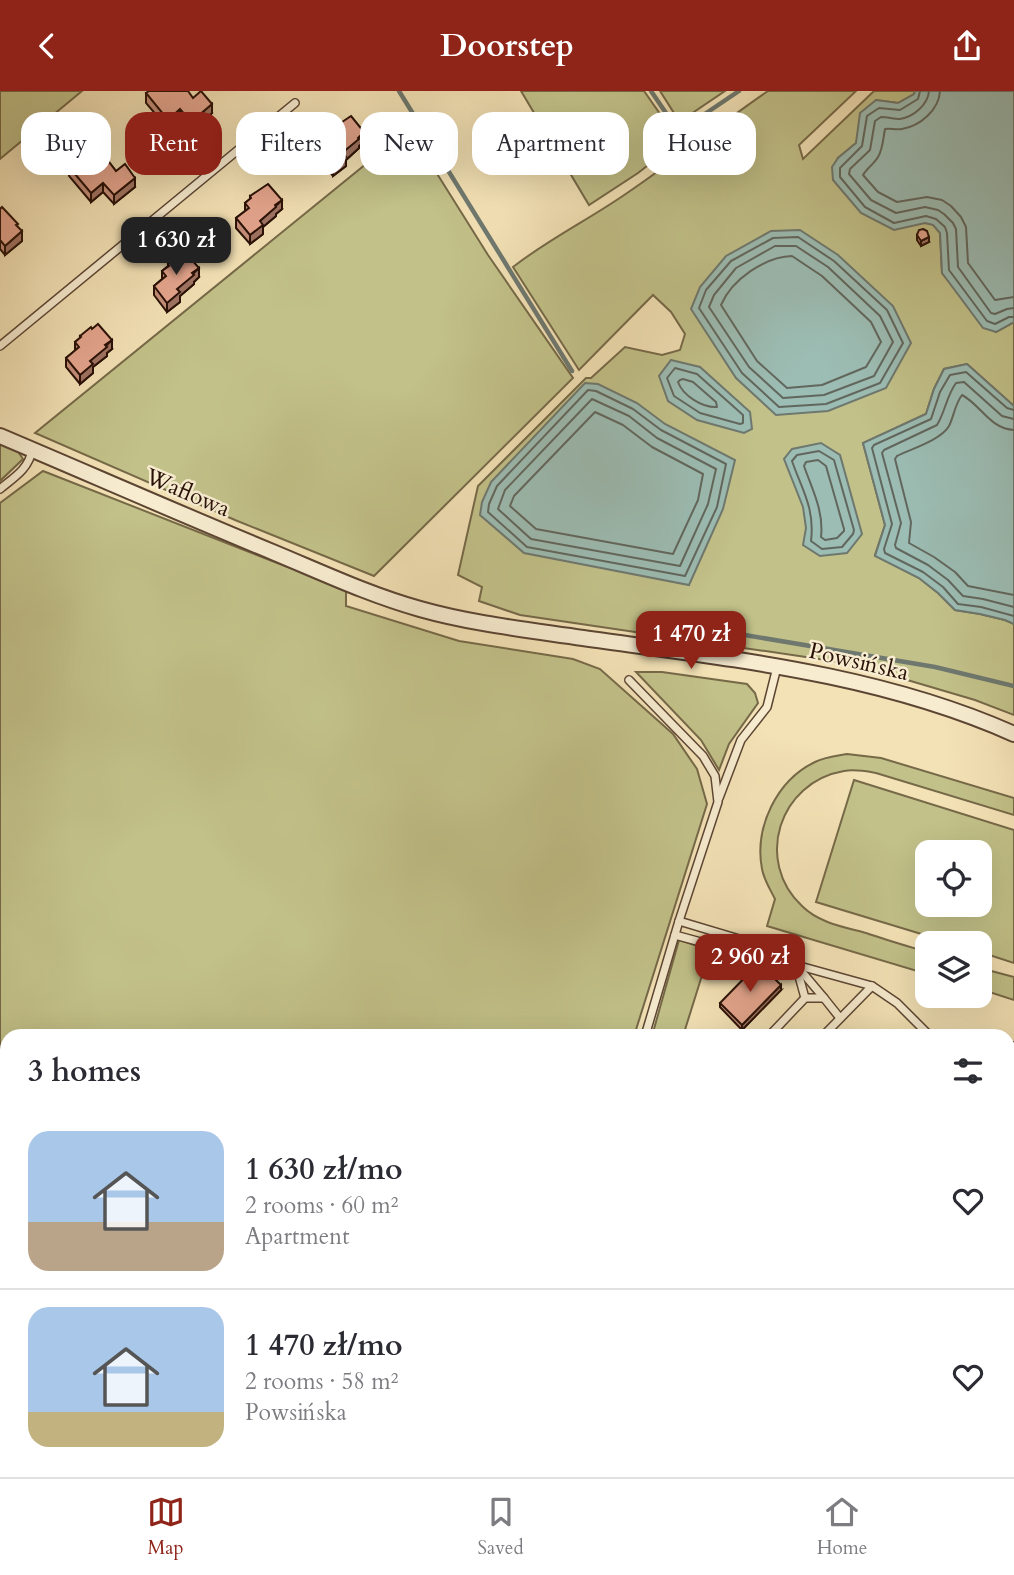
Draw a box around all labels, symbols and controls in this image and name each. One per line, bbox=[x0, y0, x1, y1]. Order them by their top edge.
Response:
text: Doorstep bbox=[440, 24, 574, 68]
icon: back bbox=[28, 27, 66, 65]
icon: share bbox=[948, 27, 986, 65]
chip: Buy bbox=[21, 112, 111, 175]
chip: Rent bbox=[125, 112, 222, 175]
chip: Filters bbox=[236, 112, 346, 175]
chip: New bbox=[360, 112, 458, 175]
chip: Apartment bbox=[472, 112, 629, 175]
chip: House bbox=[643, 112, 756, 175]
pin: 1 630 zł bbox=[104, 218, 248, 277]
text: 1 630 zł bbox=[137, 224, 215, 255]
street label: Waflowa bbox=[140, 460, 235, 524]
pin: 1 470 zł bbox=[619, 611, 763, 671]
text: 1 470 zł bbox=[652, 618, 730, 649]
street label: Powsińska bbox=[806, 635, 912, 688]
map controls bbox=[915, 840, 992, 1008]
button: locate bbox=[915, 840, 992, 917]
button: layers bbox=[915, 931, 992, 1008]
pin: 2 960 zł bbox=[678, 935, 822, 994]
text: 2 960 zł bbox=[711, 941, 789, 972]
text: 3 homes bbox=[28, 1051, 141, 1092]
icon: filters bbox=[949, 1052, 987, 1090]
text: 1 630 zł/mo bbox=[245, 1149, 403, 1190]
icon: home bbox=[84, 1159, 168, 1243]
icon: heart bbox=[949, 1182, 987, 1220]
text: 2 rooms · 60 m² bbox=[245, 1190, 398, 1221]
text: Apartment bbox=[245, 1221, 349, 1252]
text: 1 470 zł/mo bbox=[245, 1325, 403, 1366]
icon: home bbox=[84, 1335, 168, 1419]
icon: heart bbox=[949, 1358, 987, 1396]
text: 2 rooms · 58 m² bbox=[245, 1366, 398, 1397]
text: Powsińska bbox=[245, 1397, 347, 1428]
tab: Map bbox=[147, 1493, 185, 1561]
tab: Saved bbox=[478, 1493, 524, 1561]
tab: Home bbox=[817, 1493, 867, 1561]

